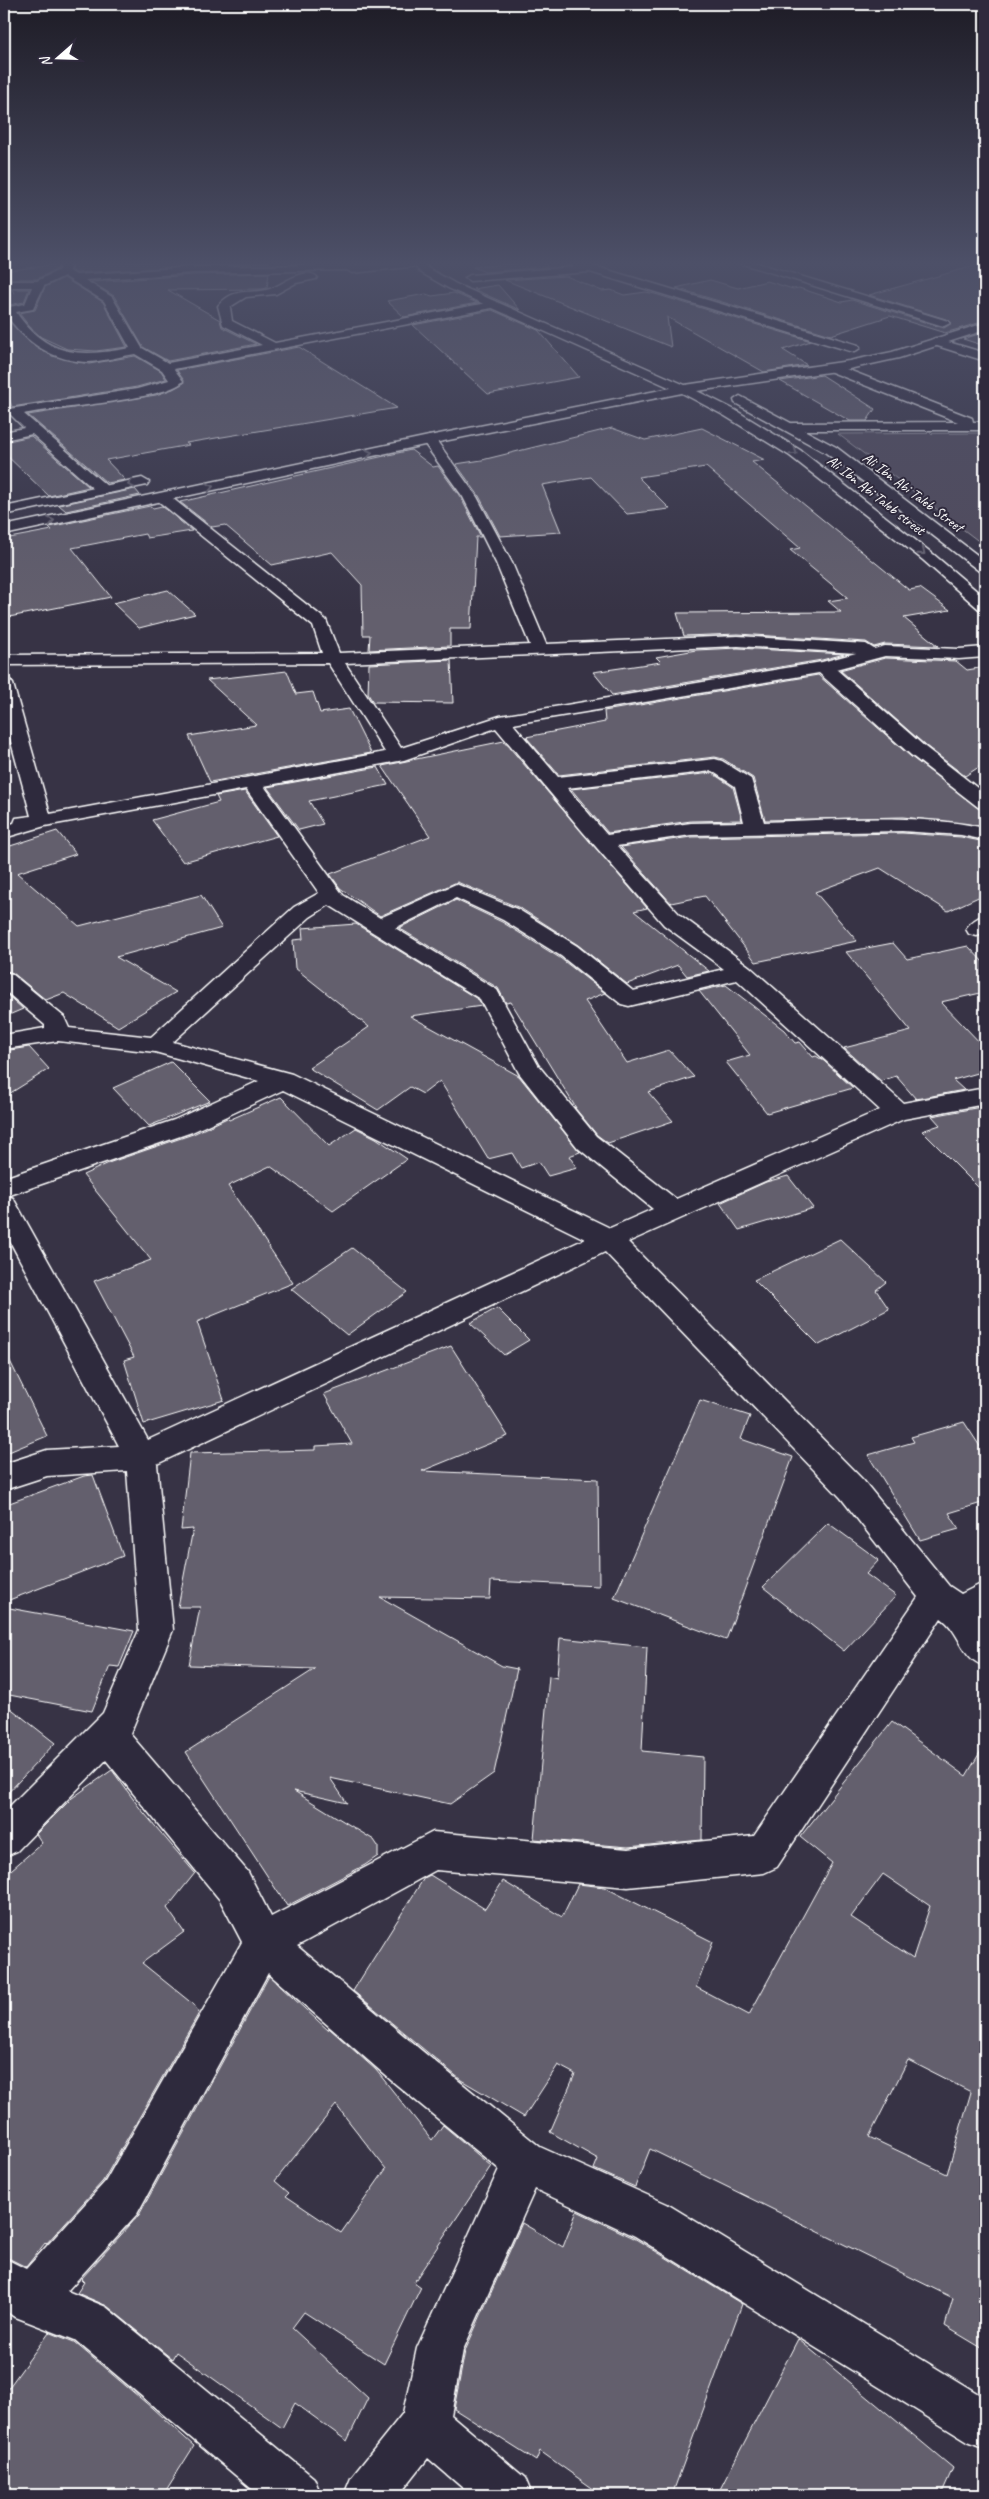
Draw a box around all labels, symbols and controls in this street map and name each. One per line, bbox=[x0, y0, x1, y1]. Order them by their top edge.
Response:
north arrow bbox=[32, 32, 82, 82]
text: N bbox=[36, 53, 56, 69]
one-way arrow bbox=[788, 446, 798, 455]
one-way arrow bbox=[365, 448, 374, 458]
street label: Ali Ibn Abi Taleb Street bbox=[858, 448, 969, 538]
street label: Ali Ibn Abi Taleb street bbox=[823, 451, 930, 541]
one-way arrow bbox=[127, 479, 136, 489]
one-way arrow bbox=[206, 482, 215, 493]
one-way arrow bbox=[47, 516, 56, 527]
one-way arrow bbox=[917, 546, 926, 555]

